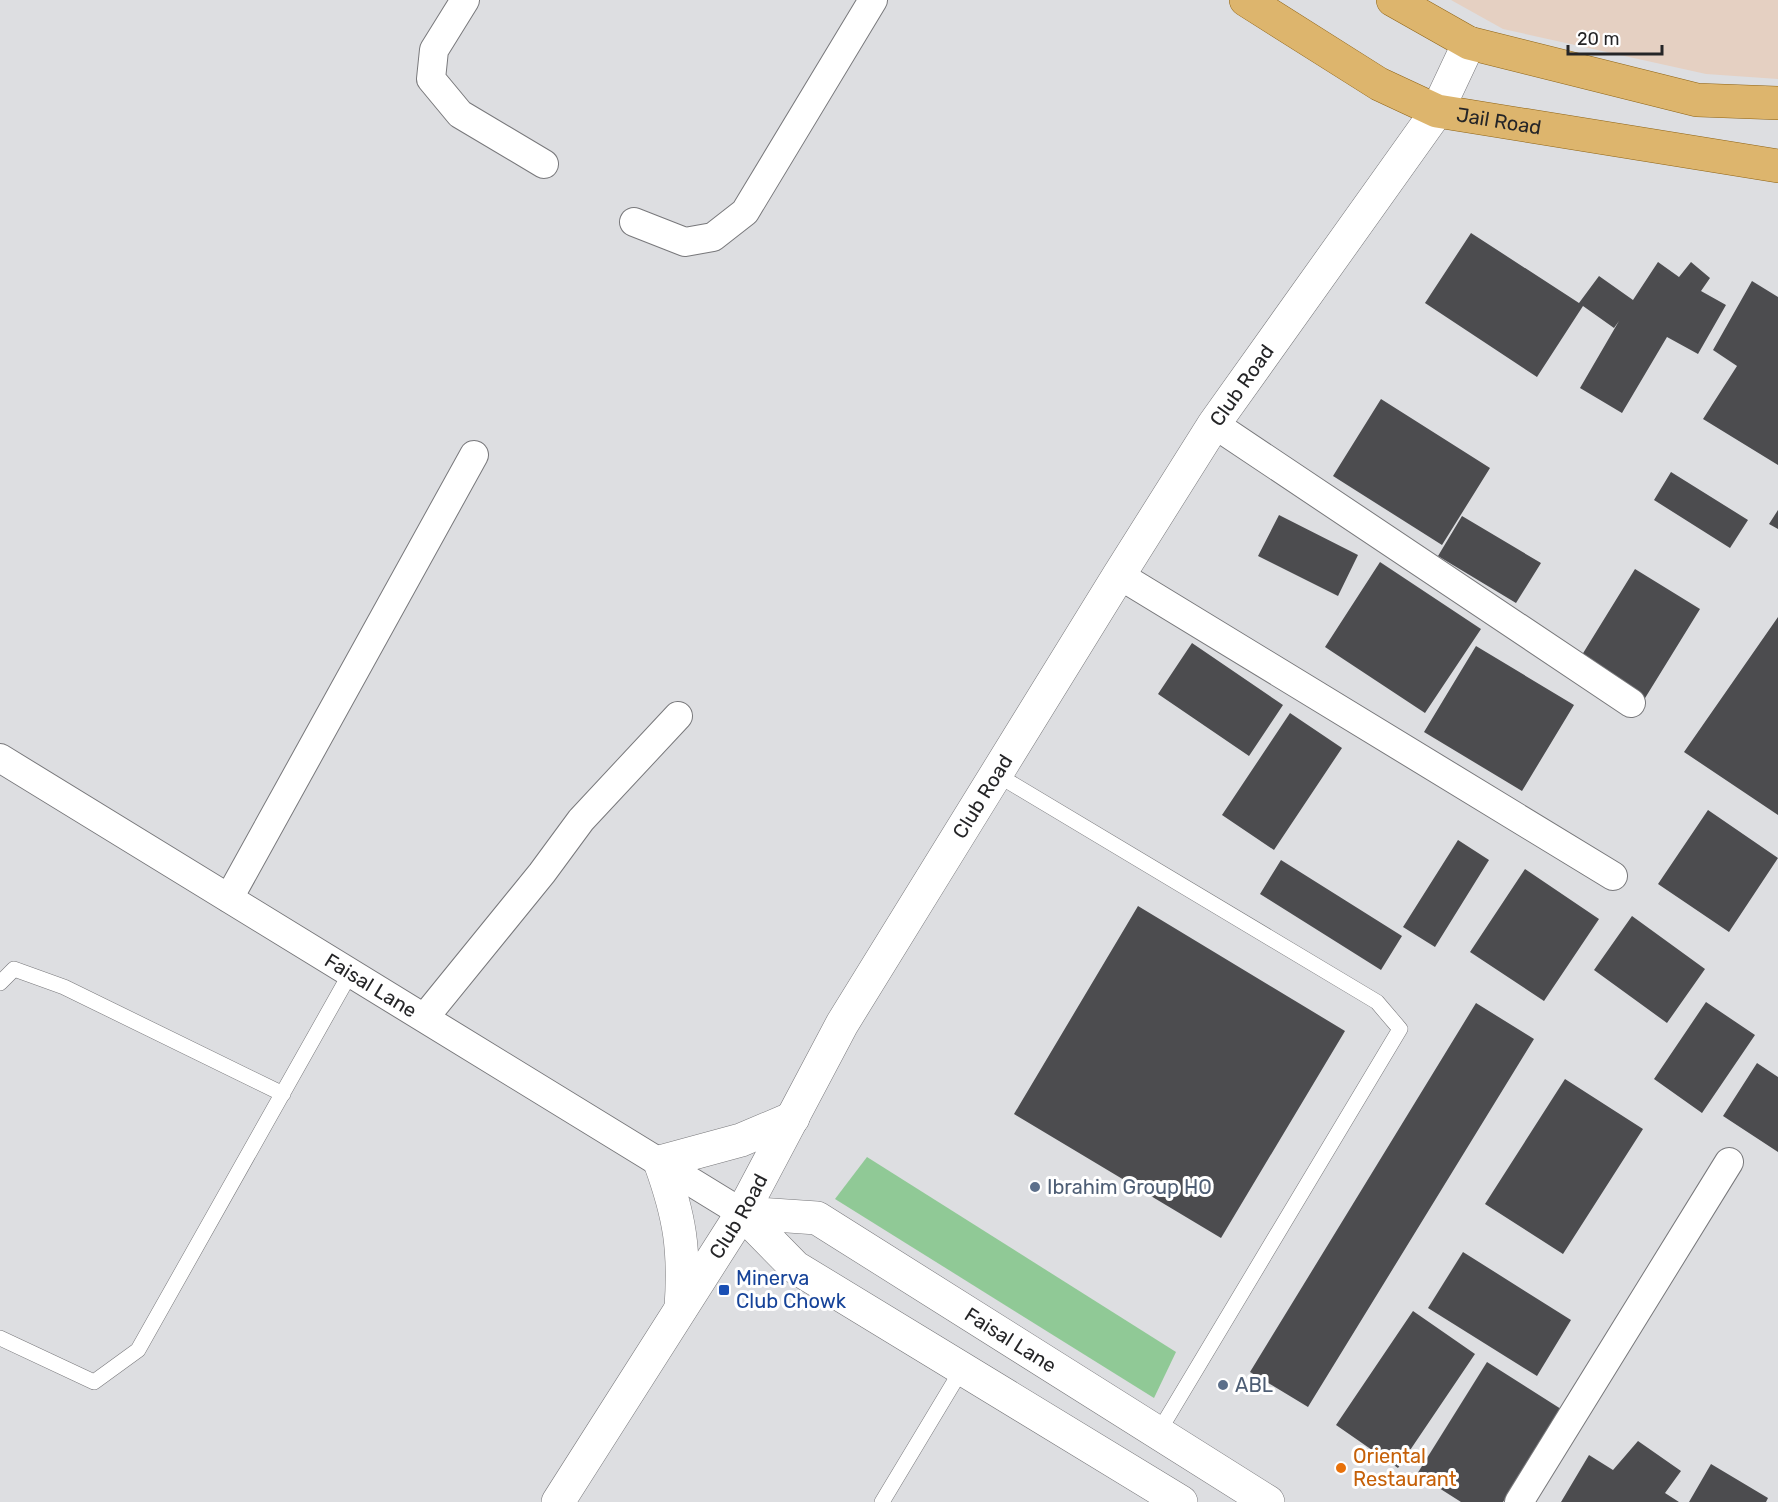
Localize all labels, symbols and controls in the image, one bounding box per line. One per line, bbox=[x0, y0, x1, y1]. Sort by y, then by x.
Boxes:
scale bar bbox=[1568, 18, 1662, 56]
text: 20 m bbox=[1577, 28, 1619, 50]
street label: Jail Road bbox=[1455, 102, 1543, 140]
street label: Club Road bbox=[1204, 340, 1279, 431]
street label: Club Road bbox=[947, 750, 1018, 843]
street label: Faisal Lane bbox=[320, 948, 421, 1023]
street label: Club Road bbox=[704, 1170, 773, 1263]
place label: Ibrahim Group HO bbox=[1047, 1175, 1212, 1199]
marker: Ibrahim Group HO bbox=[1028, 1180, 1042, 1194]
place label: Minerva Club Chowk bbox=[736, 1266, 847, 1313]
marker: Minerva Club Chowk bbox=[717, 1283, 731, 1297]
street label: Faisal Lane bbox=[960, 1302, 1061, 1378]
place label: ABL bbox=[1235, 1373, 1273, 1397]
marker: ABL bbox=[1216, 1378, 1230, 1392]
place label: Oriental Restaurant bbox=[1353, 1444, 1457, 1491]
marker: Oriental Restaurant bbox=[1334, 1461, 1348, 1475]

